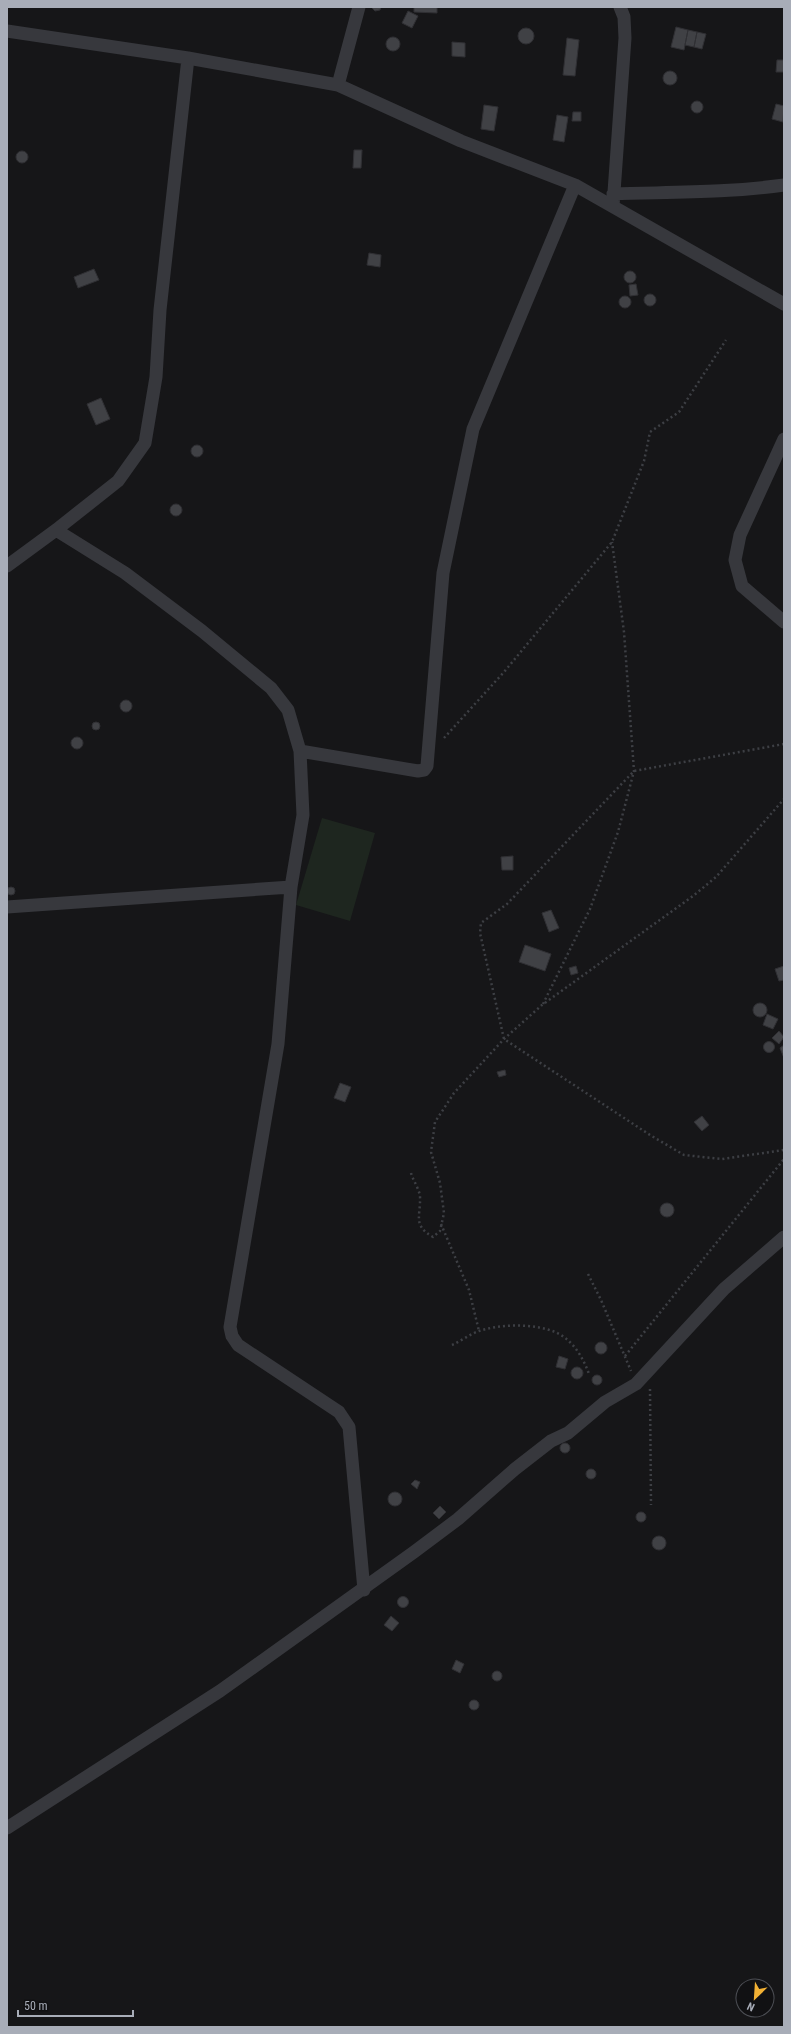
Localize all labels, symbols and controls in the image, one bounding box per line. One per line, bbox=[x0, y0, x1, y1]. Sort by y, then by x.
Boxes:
north arrow bbox=[735, 1978, 775, 2018]
scale bar bbox=[18, 1992, 133, 2018]
text: 50 m bbox=[24, 1999, 48, 2013]
text: N bbox=[745, 1999, 757, 2014]

